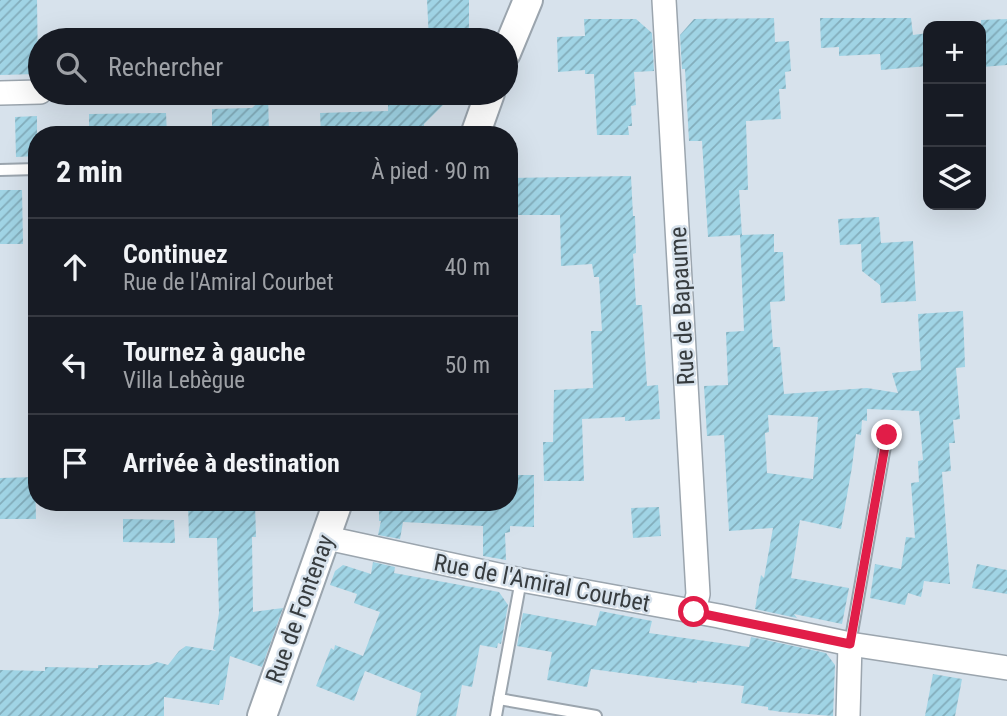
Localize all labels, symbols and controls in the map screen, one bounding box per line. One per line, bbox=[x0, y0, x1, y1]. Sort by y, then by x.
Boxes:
map controls bbox=[923, 21, 986, 210]
button: + bbox=[923, 21, 986, 84]
search box bbox=[28, 28, 518, 105]
icon: search bbox=[52, 48, 90, 86]
text: Rechercher bbox=[108, 52, 223, 82]
button: − bbox=[923, 84, 986, 147]
button: layers bbox=[923, 147, 986, 210]
text: 2 min bbox=[56, 154, 123, 189]
text: À pied · 90 m bbox=[371, 158, 490, 185]
street label: Rue de Bapaume bbox=[664, 226, 700, 386]
text: Continuez bbox=[123, 239, 228, 269]
icon: ahead bbox=[56, 248, 94, 286]
text: 40 m bbox=[445, 254, 490, 281]
text: Rue de l'Amiral Courbet bbox=[123, 269, 333, 296]
text: Tournez à gauche bbox=[123, 337, 305, 367]
icon: left bbox=[56, 346, 94, 384]
text: 50 m bbox=[445, 352, 490, 379]
text: Villa Lebègue bbox=[123, 367, 245, 394]
route end bbox=[871, 419, 902, 450]
icon: arrive bbox=[56, 444, 94, 482]
text: Arrivée à destination bbox=[123, 448, 340, 478]
street label: Rue de Fontenay bbox=[260, 531, 340, 687]
street label: Rue de l'Amiral Courbet bbox=[432, 548, 652, 618]
route start bbox=[678, 596, 709, 627]

